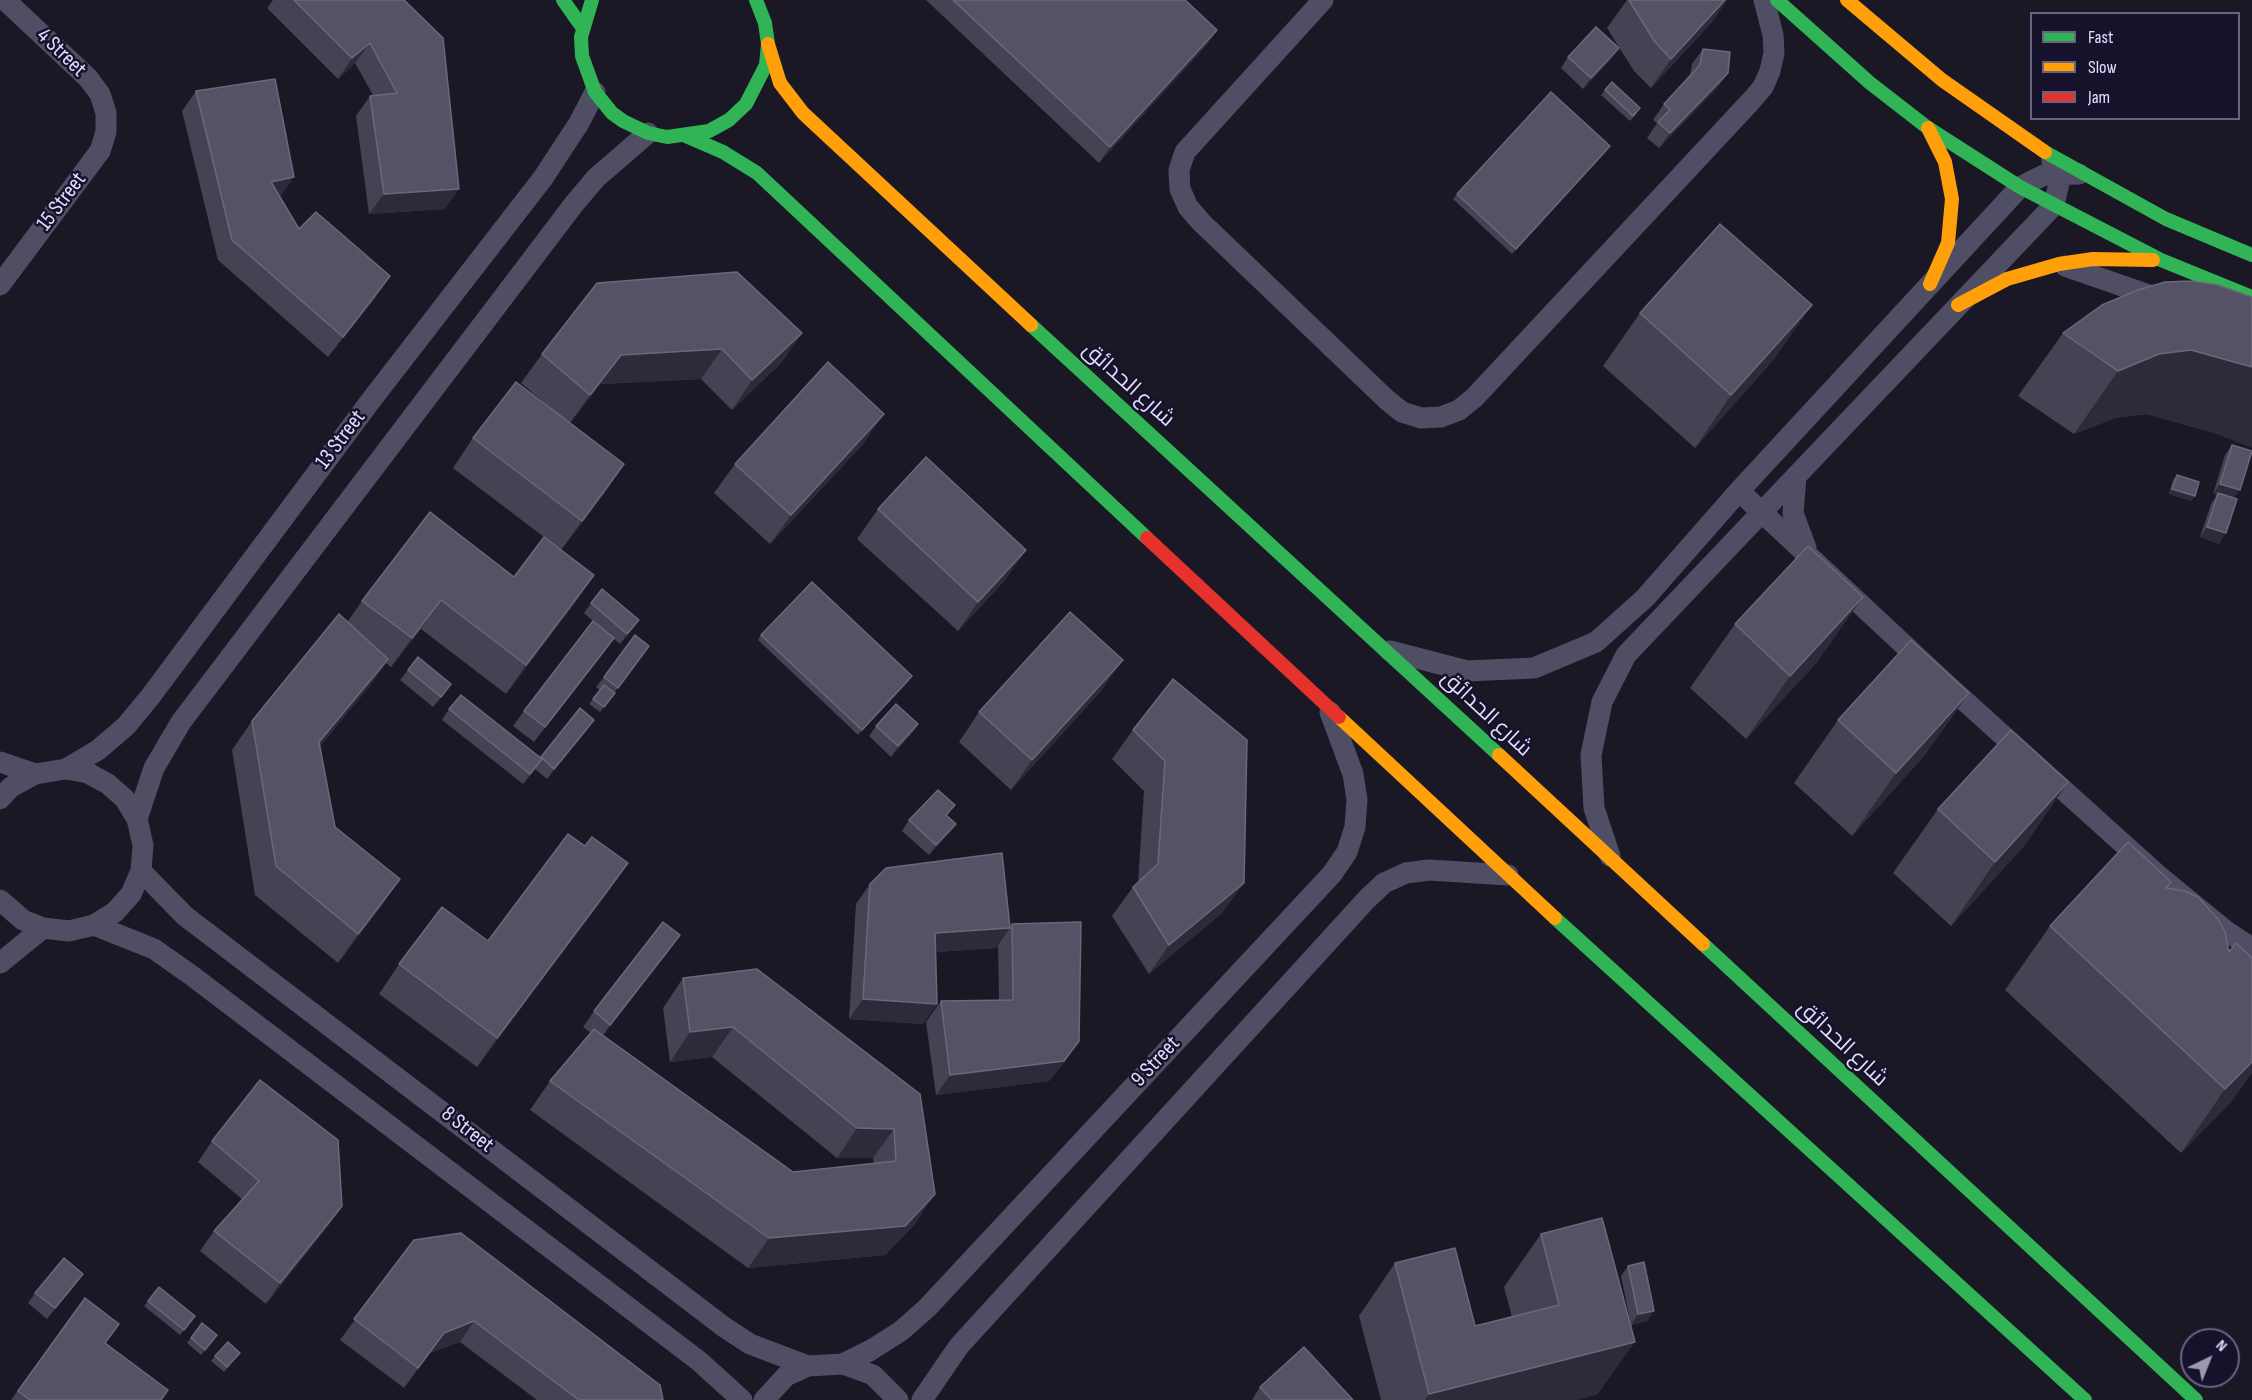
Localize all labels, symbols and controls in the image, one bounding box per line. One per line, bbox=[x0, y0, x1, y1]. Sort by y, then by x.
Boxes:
legend bbox=[2030, 12, 2240, 120]
street label: 4 Street bbox=[31, 23, 91, 83]
text: Fast bbox=[2088, 27, 2113, 48]
text: Slow bbox=[2088, 57, 2117, 78]
text: Jam bbox=[2088, 87, 2110, 108]
street label: 15 Street bbox=[31, 168, 93, 236]
street label: شارع الحدائق bbox=[1077, 337, 1179, 433]
street label: 13 Street bbox=[310, 405, 372, 475]
street label: شارع الحدائق bbox=[1435, 665, 1537, 763]
street label: شارع الحدائق bbox=[1791, 995, 1893, 1093]
street label: 9 Street bbox=[1126, 1031, 1186, 1093]
street label: 8 Street bbox=[435, 1101, 499, 1159]
north arrow bbox=[2180, 1328, 2240, 1388]
text: N bbox=[2212, 1336, 2231, 1356]

